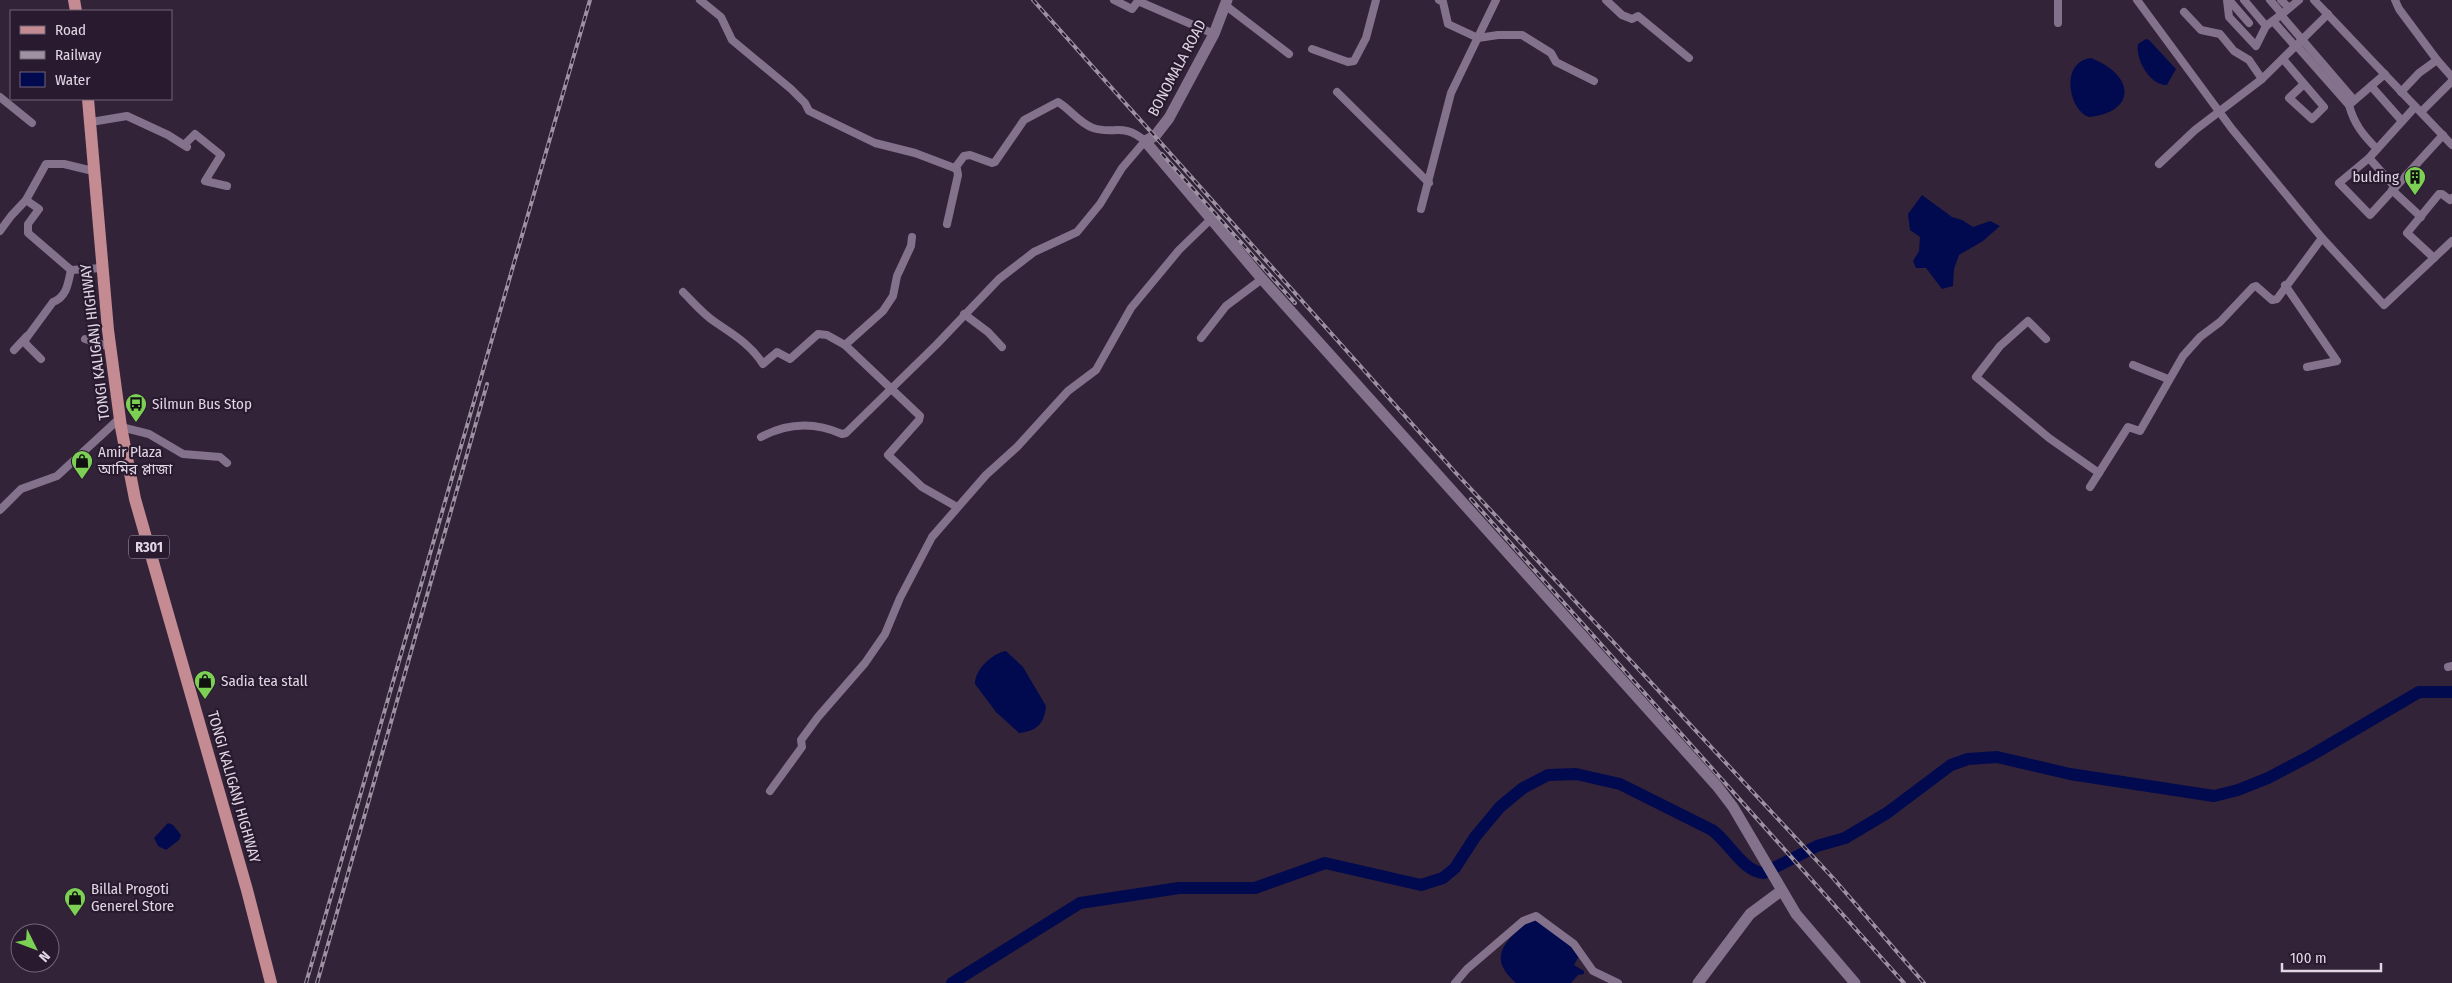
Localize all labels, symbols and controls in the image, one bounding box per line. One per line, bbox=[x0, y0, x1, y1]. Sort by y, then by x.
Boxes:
legend bbox=[10, 10, 172, 100]
street label: BONOMALA ROAD bbox=[1144, 17, 1210, 119]
text: Road bbox=[55, 21, 86, 39]
text: Railway bbox=[55, 46, 102, 64]
text: Water bbox=[55, 71, 91, 89]
building icon: bulding bbox=[2403, 165, 2427, 196]
place label: bulding bbox=[2353, 168, 2399, 186]
street label: TONGI KALIGANJ HIGHWAY bbox=[76, 262, 114, 421]
bus stop icon: Silmun Bus Stop bbox=[124, 392, 148, 423]
place label: Silmun Bus Stop bbox=[152, 395, 252, 413]
place label: Amir Plaza আমির প্লাজা bbox=[97, 443, 173, 478]
shop icon: Amir Plaza আমির প্লাজা bbox=[70, 449, 94, 480]
road number: R301 bbox=[129, 536, 169, 558]
shop icon: Sadia tea stall bbox=[193, 669, 217, 700]
place label: Sadia tea stall bbox=[221, 672, 308, 690]
street label: TONGI KALIGANJ HIGHWAY bbox=[204, 709, 264, 866]
place label: Billal Progoti Generel Store bbox=[91, 880, 174, 915]
shop icon: Billal Progoti Generel Store bbox=[63, 886, 87, 917]
north arrow bbox=[10, 923, 60, 973]
scale bar bbox=[2282, 940, 2381, 972]
text: N bbox=[35, 948, 53, 965]
text: 100 m bbox=[2290, 949, 2327, 967]

